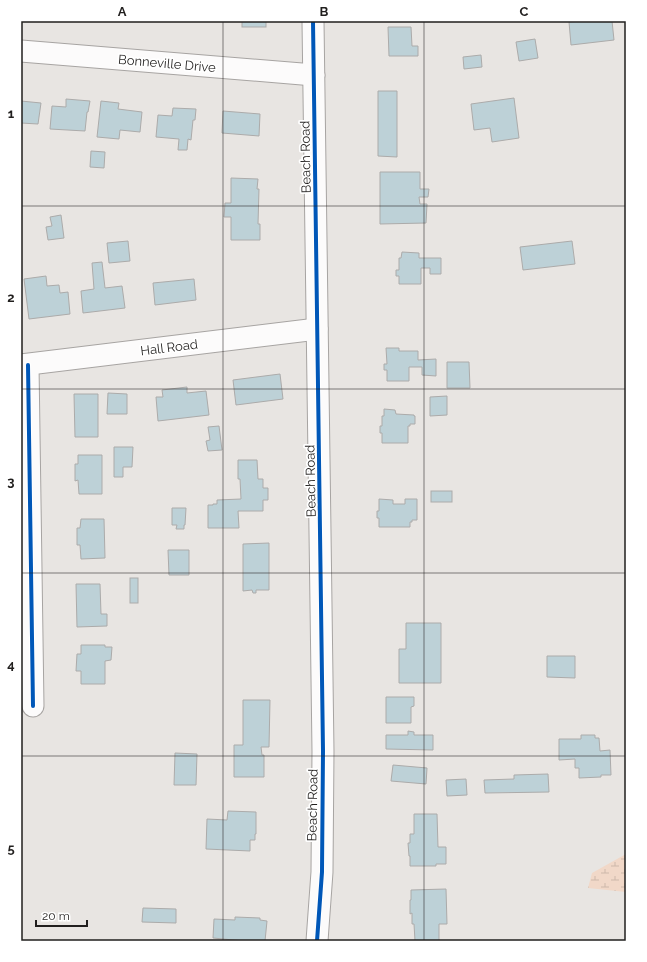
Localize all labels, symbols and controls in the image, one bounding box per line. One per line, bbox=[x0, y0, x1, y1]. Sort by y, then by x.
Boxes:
text: A bbox=[118, 4, 127, 19]
text: B bbox=[320, 4, 329, 19]
text: C bbox=[520, 4, 529, 19]
street label: Bonneville Drive bbox=[118, 52, 217, 75]
text: 1 bbox=[8, 106, 15, 121]
street label: Beach Road bbox=[297, 121, 314, 193]
text: 2 bbox=[7, 290, 15, 305]
street label: Hall Road bbox=[139, 337, 199, 358]
street label: Beach Road bbox=[302, 445, 319, 517]
text: 3 bbox=[7, 474, 15, 489]
text: 4 bbox=[7, 657, 15, 672]
street label: Beach Road bbox=[304, 769, 321, 841]
text: 5 bbox=[7, 841, 15, 856]
scale bar bbox=[36, 902, 87, 928]
text: 20 m bbox=[42, 909, 70, 923]

